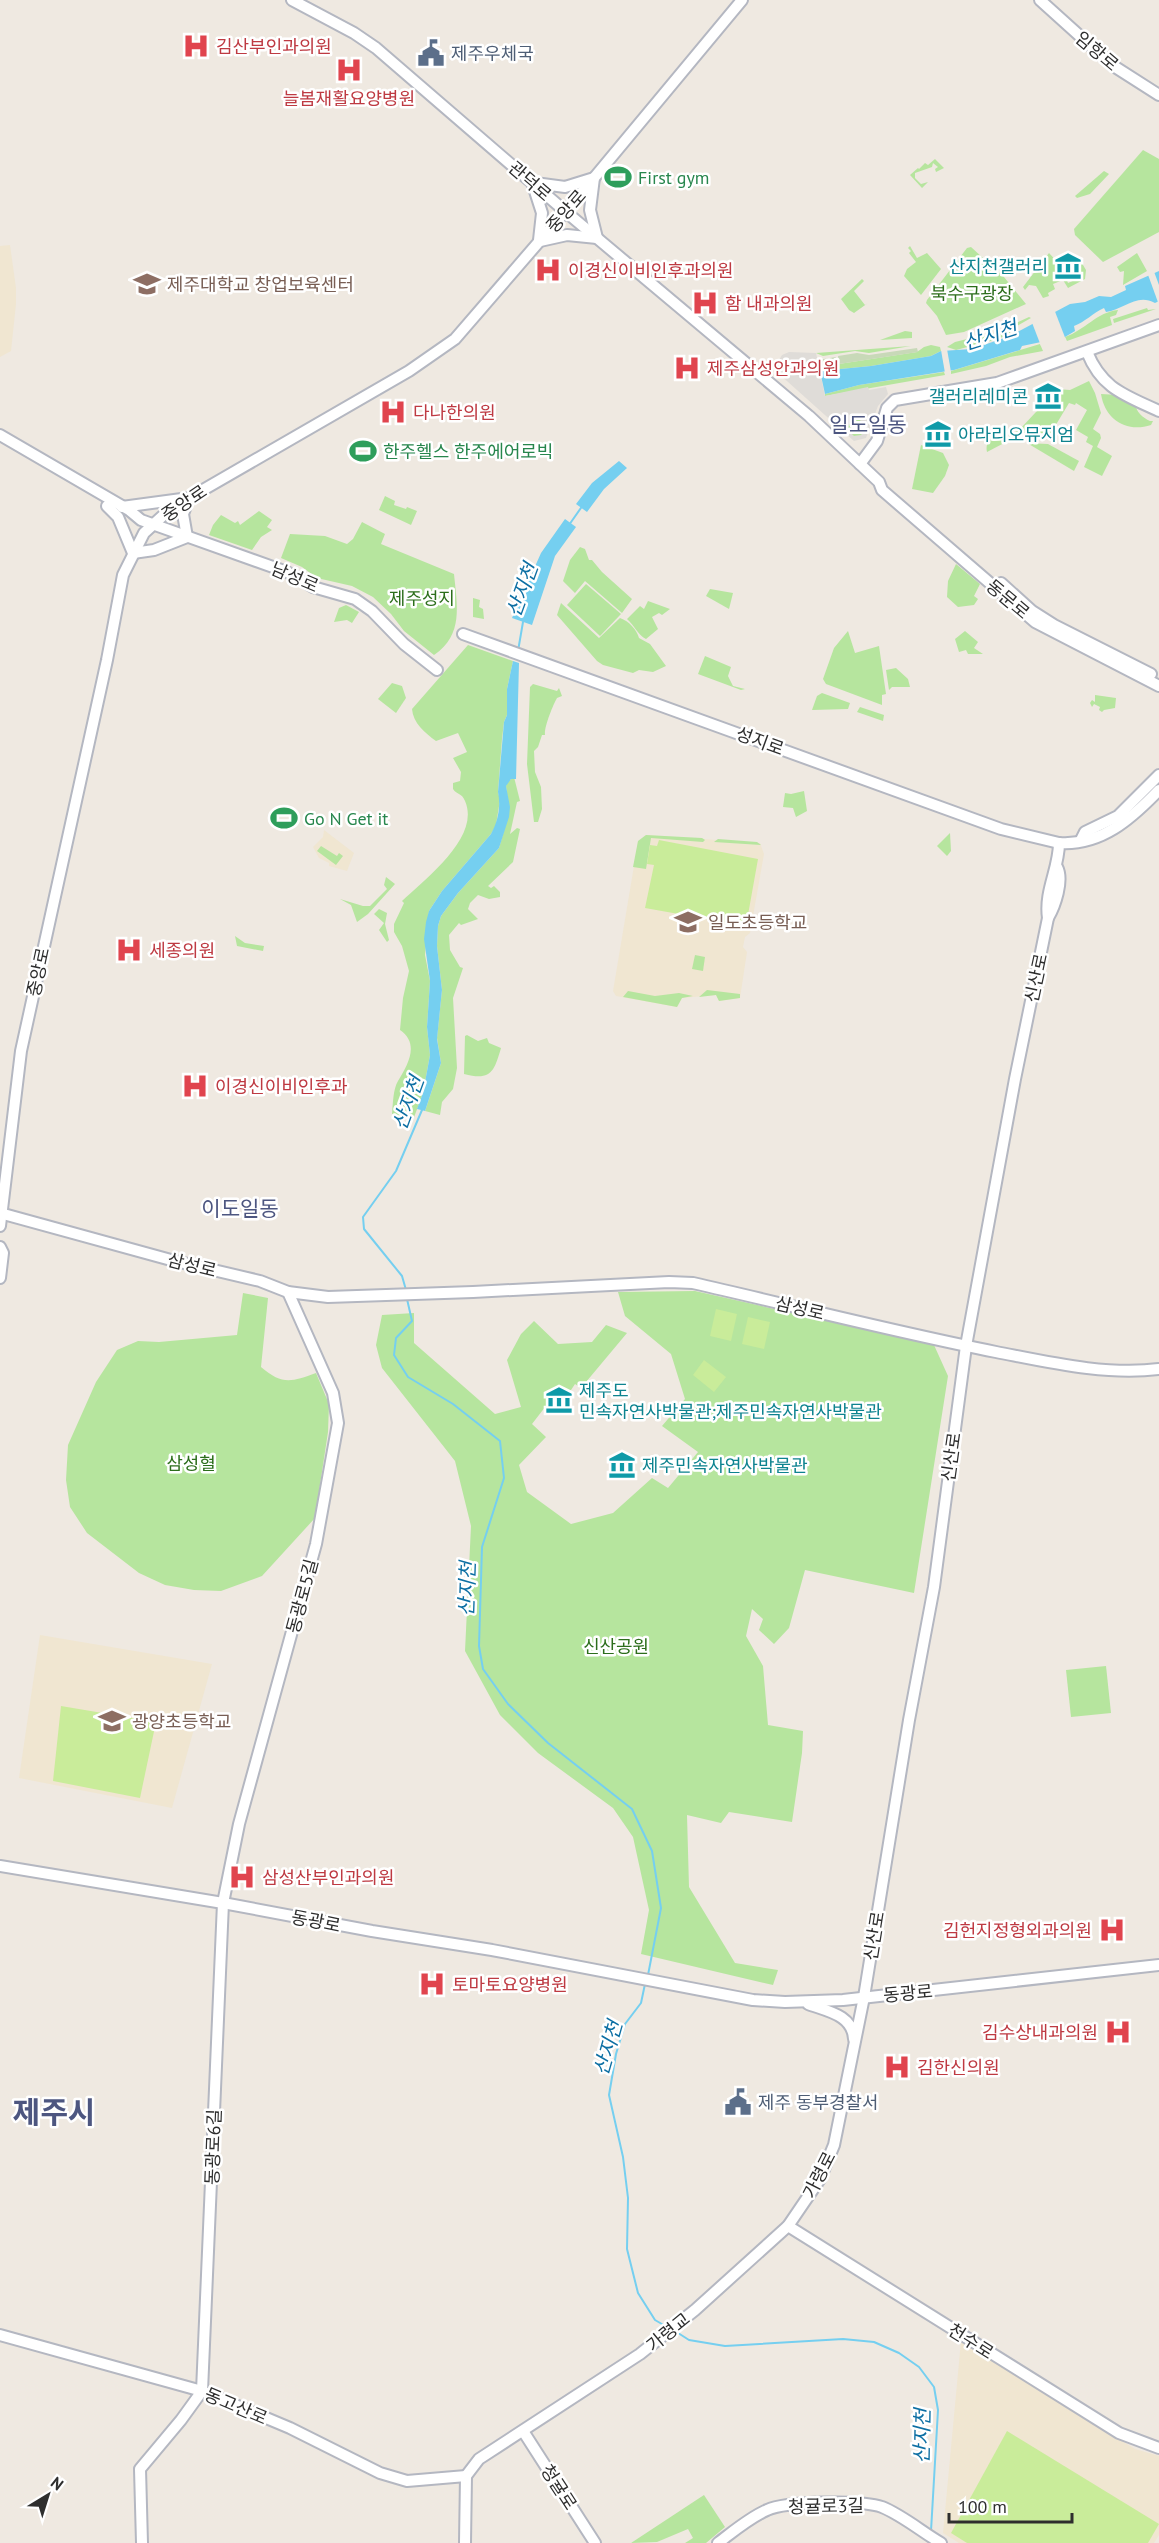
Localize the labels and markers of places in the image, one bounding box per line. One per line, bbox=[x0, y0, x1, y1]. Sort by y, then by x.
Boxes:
hospital icon: 김산부인과의원 bbox=[181, 31, 211, 61]
place label: 김산부인과의원 bbox=[216, 35, 332, 58]
public building icon: 제주우체국 bbox=[416, 38, 446, 68]
place label: 제주우체국 bbox=[451, 42, 534, 65]
hospital icon: 늘봄재활요양병원 bbox=[334, 55, 364, 85]
place label: 늘봄재활요양병원 bbox=[283, 87, 415, 110]
sports icon: First gym bbox=[603, 162, 633, 192]
place label: First gym bbox=[638, 166, 709, 189]
museum icon: 산지천갤러리 bbox=[1053, 251, 1083, 281]
hospital icon: 이경신이비인후과의원 bbox=[533, 255, 563, 285]
place label: 산지천갤러리 bbox=[949, 255, 1048, 278]
place label: 이경신이비인후과의원 bbox=[568, 259, 734, 282]
school or university icon: 제주대학교 창업보육센터 bbox=[132, 269, 162, 299]
place label: 제주대학교 창업보육센터 bbox=[167, 273, 354, 296]
hospital icon: 함 내과의원 bbox=[690, 288, 720, 318]
place label: 함 내과의원 bbox=[725, 292, 813, 315]
hospital icon: 제주삼성안과의원 bbox=[672, 353, 702, 383]
place label: 제주삼성안과의원 bbox=[707, 357, 839, 380]
museum icon: 갤러리레미콘 bbox=[1033, 381, 1063, 411]
place label: 갤러리레미콘 bbox=[929, 385, 1028, 408]
hospital icon: 다나한의원 bbox=[378, 397, 408, 427]
place label: 다나한의원 bbox=[413, 401, 496, 424]
museum icon: 아라리오뮤지엄 bbox=[923, 419, 953, 449]
place label: 아라리오뮤지엄 bbox=[958, 423, 1074, 446]
sports icon: 한주헬스 한주에어로빅 bbox=[348, 436, 378, 466]
place label: 한주헬스 한주에어로빅 bbox=[383, 440, 553, 463]
sports icon: Go N Get it bbox=[269, 803, 299, 833]
place label: Go N Get it bbox=[304, 807, 388, 830]
school or university icon: 일도초등학교 bbox=[673, 907, 703, 937]
place label: 일도초등학교 bbox=[708, 911, 807, 934]
hospital icon: 세종의원 bbox=[114, 935, 144, 965]
place label: 세종의원 bbox=[149, 939, 215, 962]
hospital icon: 이경신이비인후과 bbox=[180, 1071, 210, 1101]
place label: 이경신이비인후과 bbox=[215, 1075, 348, 1098]
place label: 제주도 민속자연사박물관;제주민속자연사박물관 bbox=[579, 1379, 882, 1423]
museum icon: 제주도 민속자연사박물관;제주민속자연사박물관 bbox=[544, 1385, 574, 1415]
museum icon: 제주민속자연사박물관 bbox=[607, 1450, 637, 1480]
place label: 제주민속자연사박물관 bbox=[642, 1454, 808, 1477]
school or university icon: 광양초등학교 bbox=[97, 1706, 127, 1736]
place label: 광양초등학교 bbox=[132, 1710, 231, 1733]
hospital icon: 삼성산부인과의원 bbox=[227, 1862, 257, 1892]
place label: 삼성산부인과의원 bbox=[262, 1866, 394, 1889]
hospital icon: 김헌지정형외과의원 bbox=[1097, 1915, 1127, 1945]
place label: 김헌지정형외과의원 bbox=[943, 1919, 1092, 1942]
hospital icon: 토마토요양병원 bbox=[417, 1969, 447, 1999]
place label: 토마토요양병원 bbox=[452, 1973, 568, 1996]
hospital icon: 김수상내과의원 bbox=[1103, 2017, 1133, 2047]
place label: 김수상내과의원 bbox=[982, 2021, 1098, 2044]
hospital icon: 김한신의원 bbox=[882, 2052, 912, 2082]
place label: 김한신의원 bbox=[917, 2056, 1000, 2079]
public building icon: 제주 동부경찰서 bbox=[723, 2087, 753, 2117]
place label: 제주 동부경찰서 bbox=[758, 2091, 879, 2114]

